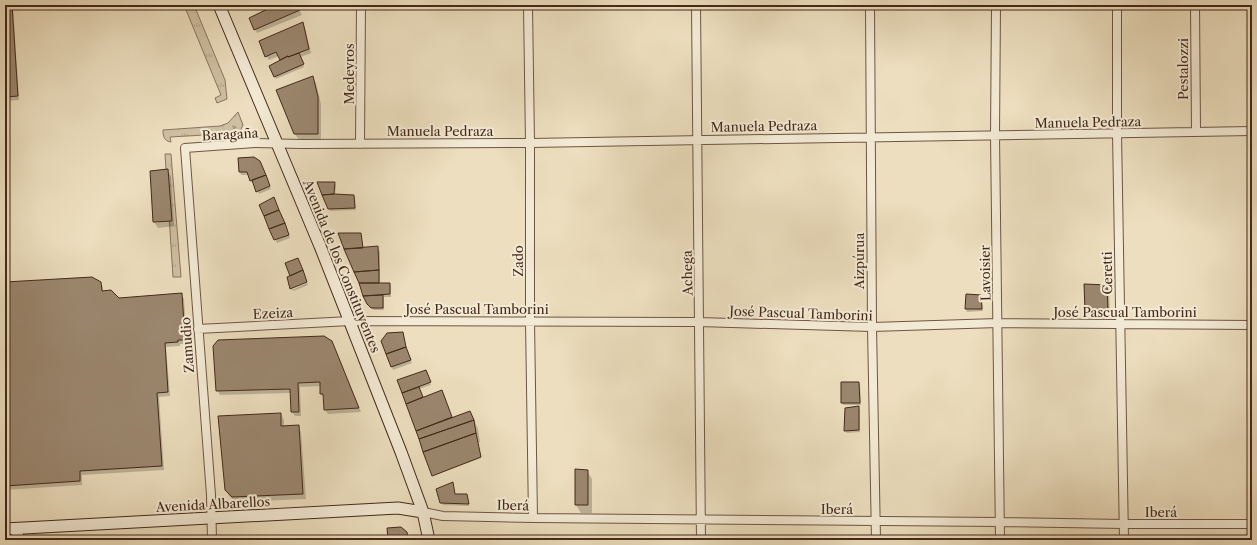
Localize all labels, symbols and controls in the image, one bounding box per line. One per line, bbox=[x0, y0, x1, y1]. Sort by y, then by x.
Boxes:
street label: Pestalozzi bbox=[1175, 38, 1191, 100]
street label: Medeyros bbox=[341, 43, 357, 105]
street label: Manuela Pedraza bbox=[1035, 113, 1142, 131]
street label: Manuela Pedraza bbox=[711, 117, 818, 135]
street label: Manuela Pedraza bbox=[387, 123, 493, 139]
street label: Baragaña bbox=[201, 125, 259, 143]
street label: Avenida de los Constituyentes bbox=[300, 176, 384, 355]
street label: Aizpúrua bbox=[851, 233, 867, 290]
street label: Lavoisier bbox=[977, 244, 993, 301]
street label: Zado bbox=[510, 245, 526, 277]
street label: Achega bbox=[679, 250, 695, 297]
street label: Ceretti bbox=[1099, 251, 1115, 295]
street label: José Pascual Tamborini bbox=[403, 301, 549, 317]
street label: José Pascual Tamborini bbox=[727, 302, 873, 323]
street label: Ezeiza bbox=[252, 304, 294, 322]
street label: José Pascual Tamborini bbox=[1051, 304, 1197, 320]
street label: Zamudio bbox=[177, 317, 197, 373]
street label: Avenida Albarellos bbox=[154, 493, 271, 515]
street label: Iberá bbox=[497, 497, 529, 513]
street label: Iberá bbox=[821, 501, 853, 517]
street label: Iberá bbox=[1145, 504, 1177, 520]

